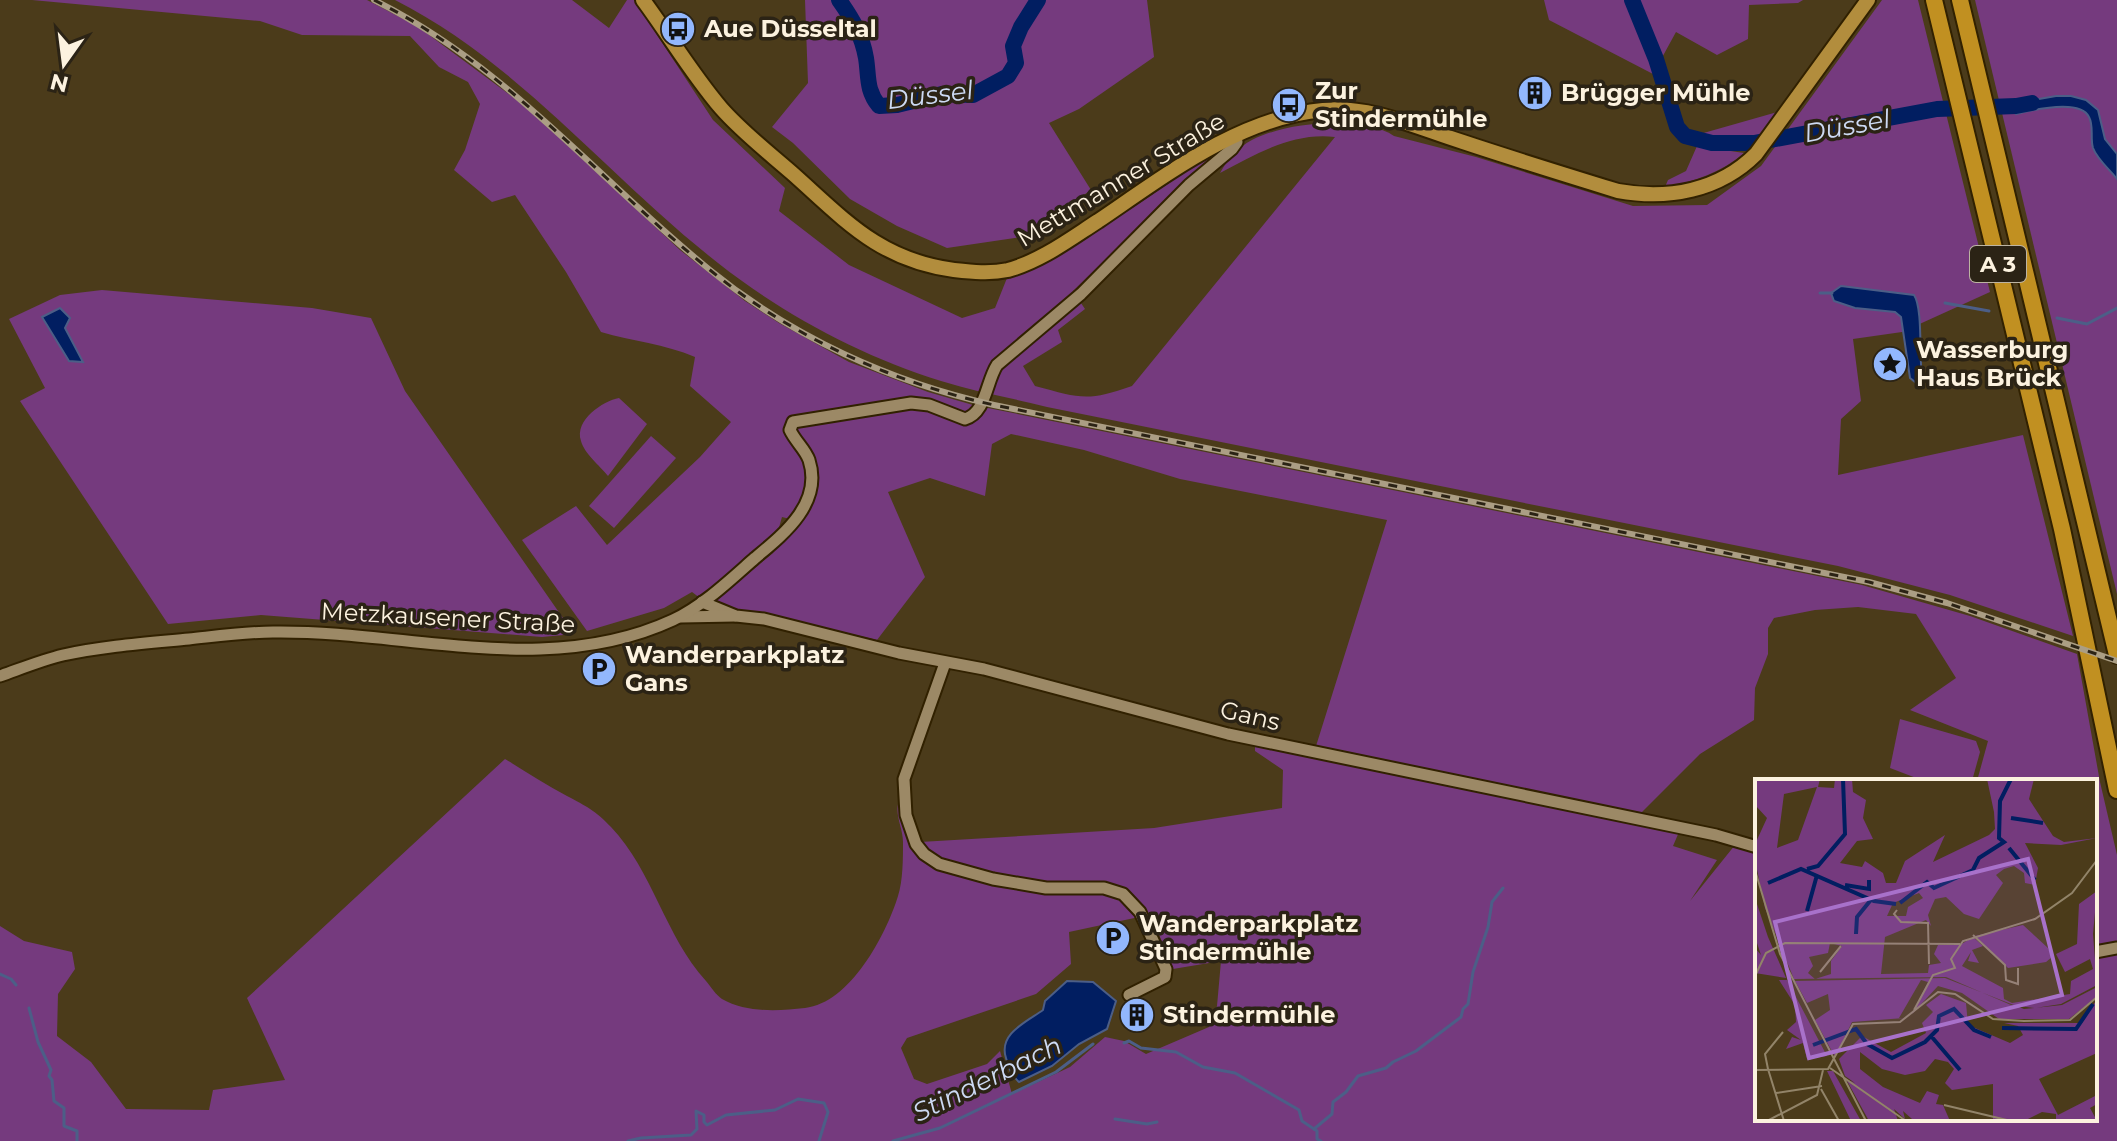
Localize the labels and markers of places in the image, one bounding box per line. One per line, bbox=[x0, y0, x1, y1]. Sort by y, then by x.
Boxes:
bus stop icon: Aue Düsseltal bbox=[659, 10, 697, 48]
place label: Aue Düsseltal bbox=[703, 14, 877, 43]
building icon: Brügger Mühle bbox=[1516, 74, 1554, 112]
place label: Zur Stindermühle bbox=[1315, 76, 1487, 133]
place label: Brügger Mühle bbox=[1561, 78, 1750, 107]
bus stop icon: Zur Stindermühle bbox=[1270, 86, 1308, 124]
place label: Wasserburg Haus Brück bbox=[1916, 335, 2068, 392]
place icon: Wasserburg Haus Brück bbox=[1871, 345, 1909, 383]
place label: Wanderparkplatz Gans bbox=[625, 640, 844, 697]
parking icon: Wanderparkplatz Gans bbox=[580, 650, 618, 688]
place label: Wanderparkplatz Stindermühle bbox=[1139, 909, 1358, 966]
parking icon: Wanderparkplatz Stindermühle bbox=[1094, 919, 1132, 957]
building icon: Stindermühle bbox=[1118, 996, 1156, 1034]
place label: Stindermühle bbox=[1163, 1000, 1335, 1029]

